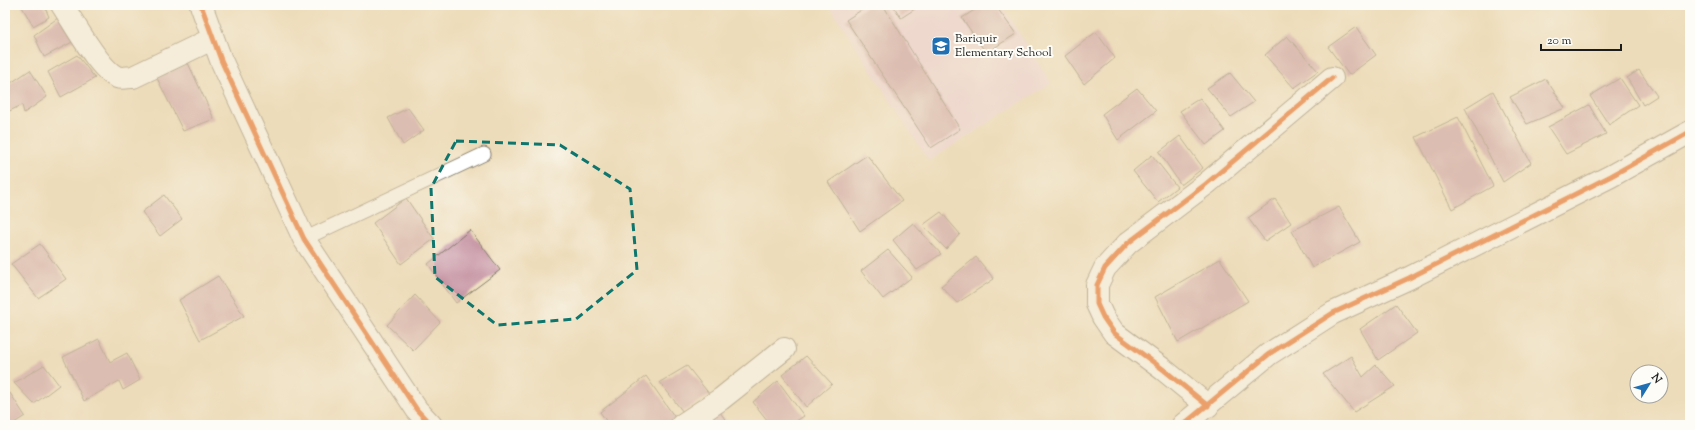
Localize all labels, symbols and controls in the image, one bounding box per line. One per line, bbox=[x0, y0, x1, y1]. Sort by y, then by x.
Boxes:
scale bar bbox=[1541, 26, 1621, 52]
place label: Bariquir Elementary School bbox=[955, 30, 1052, 62]
text: 20 m bbox=[1547, 32, 1572, 50]
school or university icon: Bariquir Elementary School bbox=[930, 35, 952, 57]
north arrow bbox=[1629, 364, 1669, 404]
text: N bbox=[1647, 369, 1665, 387]

